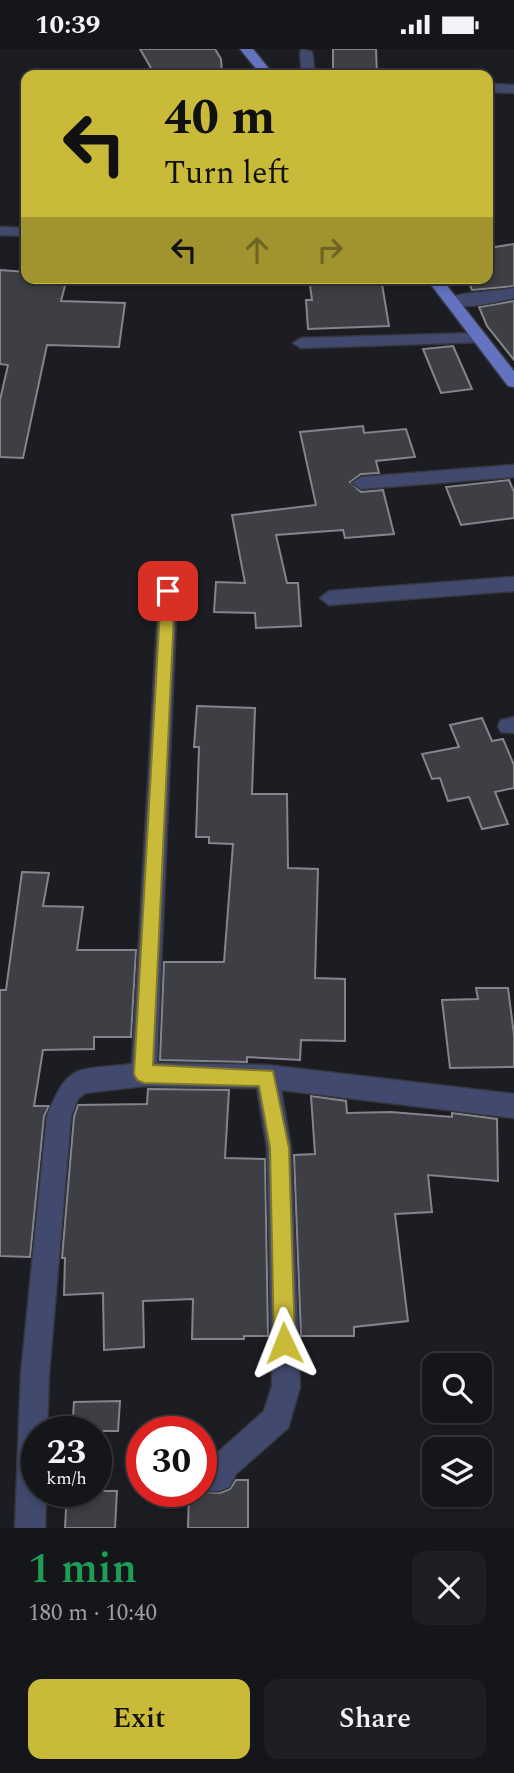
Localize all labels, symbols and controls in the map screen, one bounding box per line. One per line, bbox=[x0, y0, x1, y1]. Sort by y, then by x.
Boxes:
text: 10:39 bbox=[35, 5, 100, 45]
text: 40 m bbox=[164, 81, 275, 156]
icon: left bbox=[49, 98, 140, 189]
text: Turn left bbox=[164, 149, 290, 198]
icon: left bbox=[165, 231, 203, 269]
icon: ahead bbox=[238, 231, 276, 269]
icon: right bbox=[311, 231, 349, 269]
pin bbox=[138, 561, 198, 621]
icon: arrive bbox=[149, 572, 187, 610]
position arrow bbox=[247, 1306, 321, 1380]
map controls bbox=[422, 1353, 492, 1507]
button: search bbox=[422, 1353, 492, 1423]
speed limit sign: 30 bbox=[126, 1416, 217, 1507]
text: 23 bbox=[47, 1426, 86, 1479]
button: layers bbox=[422, 1437, 492, 1507]
text: km/h bbox=[46, 1465, 87, 1492]
text: 1 min bbox=[28, 1538, 137, 1601]
button: close bbox=[412, 1551, 486, 1625]
text: 180 m · 10:40 bbox=[28, 1596, 157, 1631]
button: Exit bbox=[28, 1679, 250, 1759]
button: Share bbox=[264, 1679, 486, 1759]

